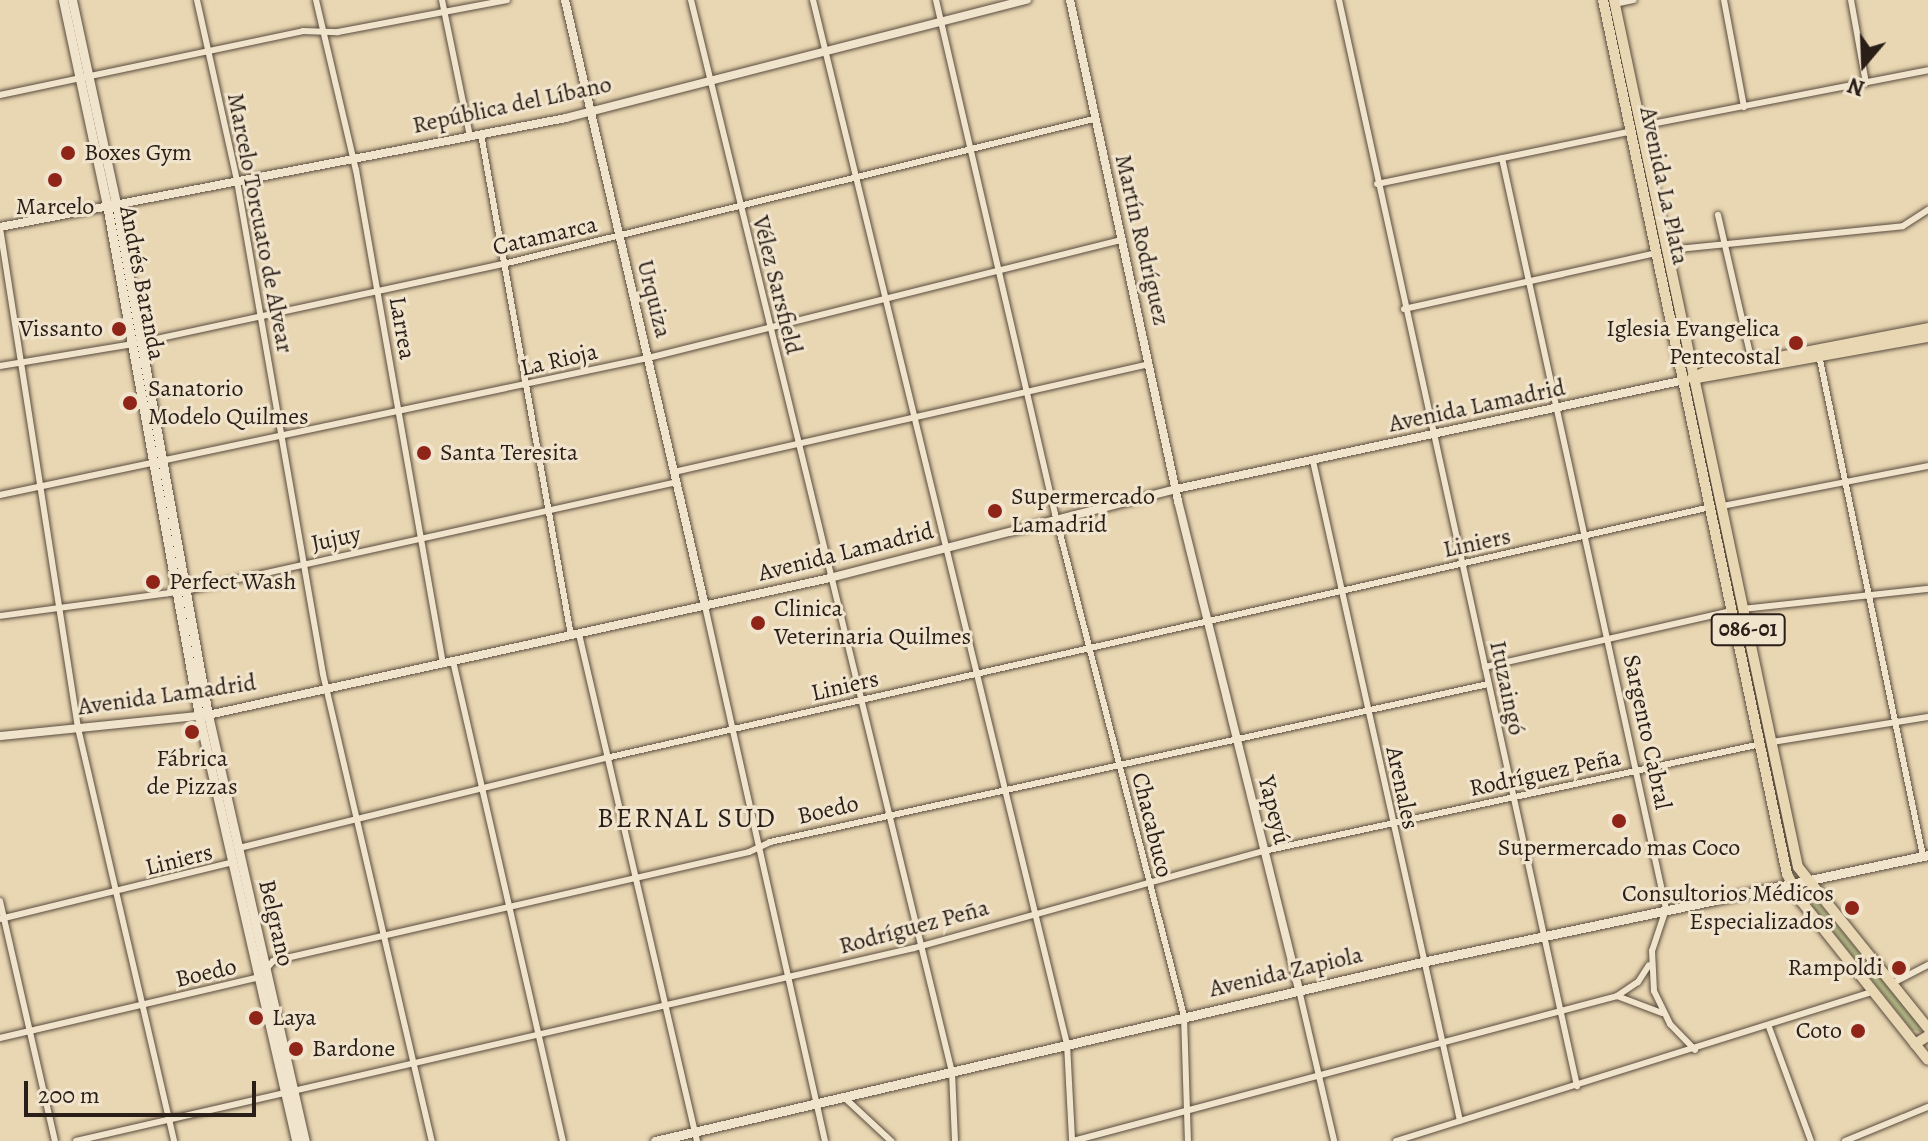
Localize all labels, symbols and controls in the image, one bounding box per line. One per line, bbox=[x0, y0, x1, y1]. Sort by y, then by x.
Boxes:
north arrow bbox=[1824, 24, 1904, 104]
street label: República del Líbano bbox=[410, 70, 614, 140]
text: N bbox=[1844, 70, 1869, 103]
street label: Marcelo Torcuato de Alvear bbox=[221, 91, 299, 355]
street label: Avenida La Plata bbox=[1633, 104, 1695, 268]
place label: Boxes Gym bbox=[84, 139, 192, 167]
marker: Boxes Gym bbox=[59, 144, 77, 162]
street label: Martín Rodríguez bbox=[1108, 152, 1176, 328]
marker: Marcelo bbox=[46, 171, 64, 189]
place label: Marcelo bbox=[16, 193, 94, 221]
street label: Andrés Baranda bbox=[113, 203, 171, 363]
street label: Catamarca bbox=[490, 210, 600, 262]
street label: Vélez Sarsfield bbox=[746, 213, 808, 357]
street label: Urquiza bbox=[630, 257, 678, 341]
street label: Larrea bbox=[382, 294, 422, 362]
place label: Vissanto bbox=[19, 315, 103, 343]
place label: Iglesia Evangelica Pentecostal bbox=[1606, 315, 1780, 371]
marker: Vissanto bbox=[110, 320, 128, 338]
marker: Iglesia Evangelica Pentecostal bbox=[1787, 334, 1805, 352]
street label: La Rioja bbox=[518, 337, 600, 383]
street label: Avenida Lamadrid bbox=[1386, 373, 1568, 439]
place label: Sanatorio Modelo Quilmes bbox=[148, 375, 309, 431]
marker: Sanatorio Modelo Quilmes bbox=[119, 392, 141, 414]
place label: Santa Teresita bbox=[440, 439, 578, 467]
marker: Santa Teresita bbox=[415, 444, 433, 462]
place label: Supermercado Lamadrid bbox=[1011, 483, 1155, 539]
marker: Supermercado Lamadrid bbox=[986, 502, 1004, 520]
street label: Avenida Lamadrid bbox=[755, 516, 937, 588]
street label: Jujuy bbox=[309, 520, 363, 558]
street label: Liniers bbox=[1441, 522, 1513, 564]
place label: Perfect Wash bbox=[169, 568, 296, 596]
marker: Perfect Wash bbox=[144, 573, 162, 591]
place label: Clinica Veterinaria Quilmes bbox=[774, 595, 971, 651]
road number: 086-01 bbox=[1710, 612, 1786, 648]
marker: Clinica Veterinaria Quilmes bbox=[749, 614, 767, 632]
street label: Ituzaingó bbox=[1483, 638, 1531, 738]
street label: Sargento Cabral bbox=[1617, 652, 1677, 812]
street label: Liniers bbox=[808, 664, 882, 708]
street label: Avenida Lamadrid bbox=[76, 668, 258, 722]
marker: Fábrica de Pizzas bbox=[183, 723, 201, 741]
street label: Rodríguez Peña bbox=[1467, 743, 1623, 803]
street label: Arenales bbox=[1379, 744, 1425, 832]
place label: Fábrica de Pizzas bbox=[146, 745, 238, 801]
street label: Chacabuco bbox=[1125, 770, 1179, 880]
street label: Yapeyú bbox=[1252, 773, 1296, 847]
street label: Boedo bbox=[795, 789, 861, 831]
district label: BERNAL SUD bbox=[597, 801, 777, 835]
marker: Supermercado mas Coco bbox=[1610, 812, 1628, 830]
place label: Supermercado mas Coco bbox=[1498, 834, 1740, 862]
street label: Liniers bbox=[142, 838, 216, 882]
street label: Belgrano bbox=[252, 877, 300, 969]
place label: Consultorios Médicos Especializados bbox=[1622, 880, 1834, 936]
street label: Rodríguez Peña bbox=[836, 893, 992, 961]
marker: Consultorios Médicos Especializados bbox=[1841, 897, 1863, 919]
street label: Avenida Zapiola bbox=[1206, 940, 1366, 1004]
street label: Boedo bbox=[173, 952, 239, 994]
place label: Rampoldi bbox=[1788, 954, 1883, 982]
marker: Rampoldi bbox=[1890, 959, 1908, 977]
place label: Laya bbox=[272, 1004, 316, 1032]
marker: Laya bbox=[247, 1009, 265, 1027]
place label: Coto bbox=[1796, 1017, 1842, 1045]
marker: Coto bbox=[1849, 1022, 1867, 1040]
place label: Bardone bbox=[312, 1035, 395, 1063]
marker: Bardone bbox=[287, 1040, 305, 1058]
scale bar bbox=[28, 1065, 260, 1115]
text: 200 m bbox=[38, 1079, 100, 1111]

